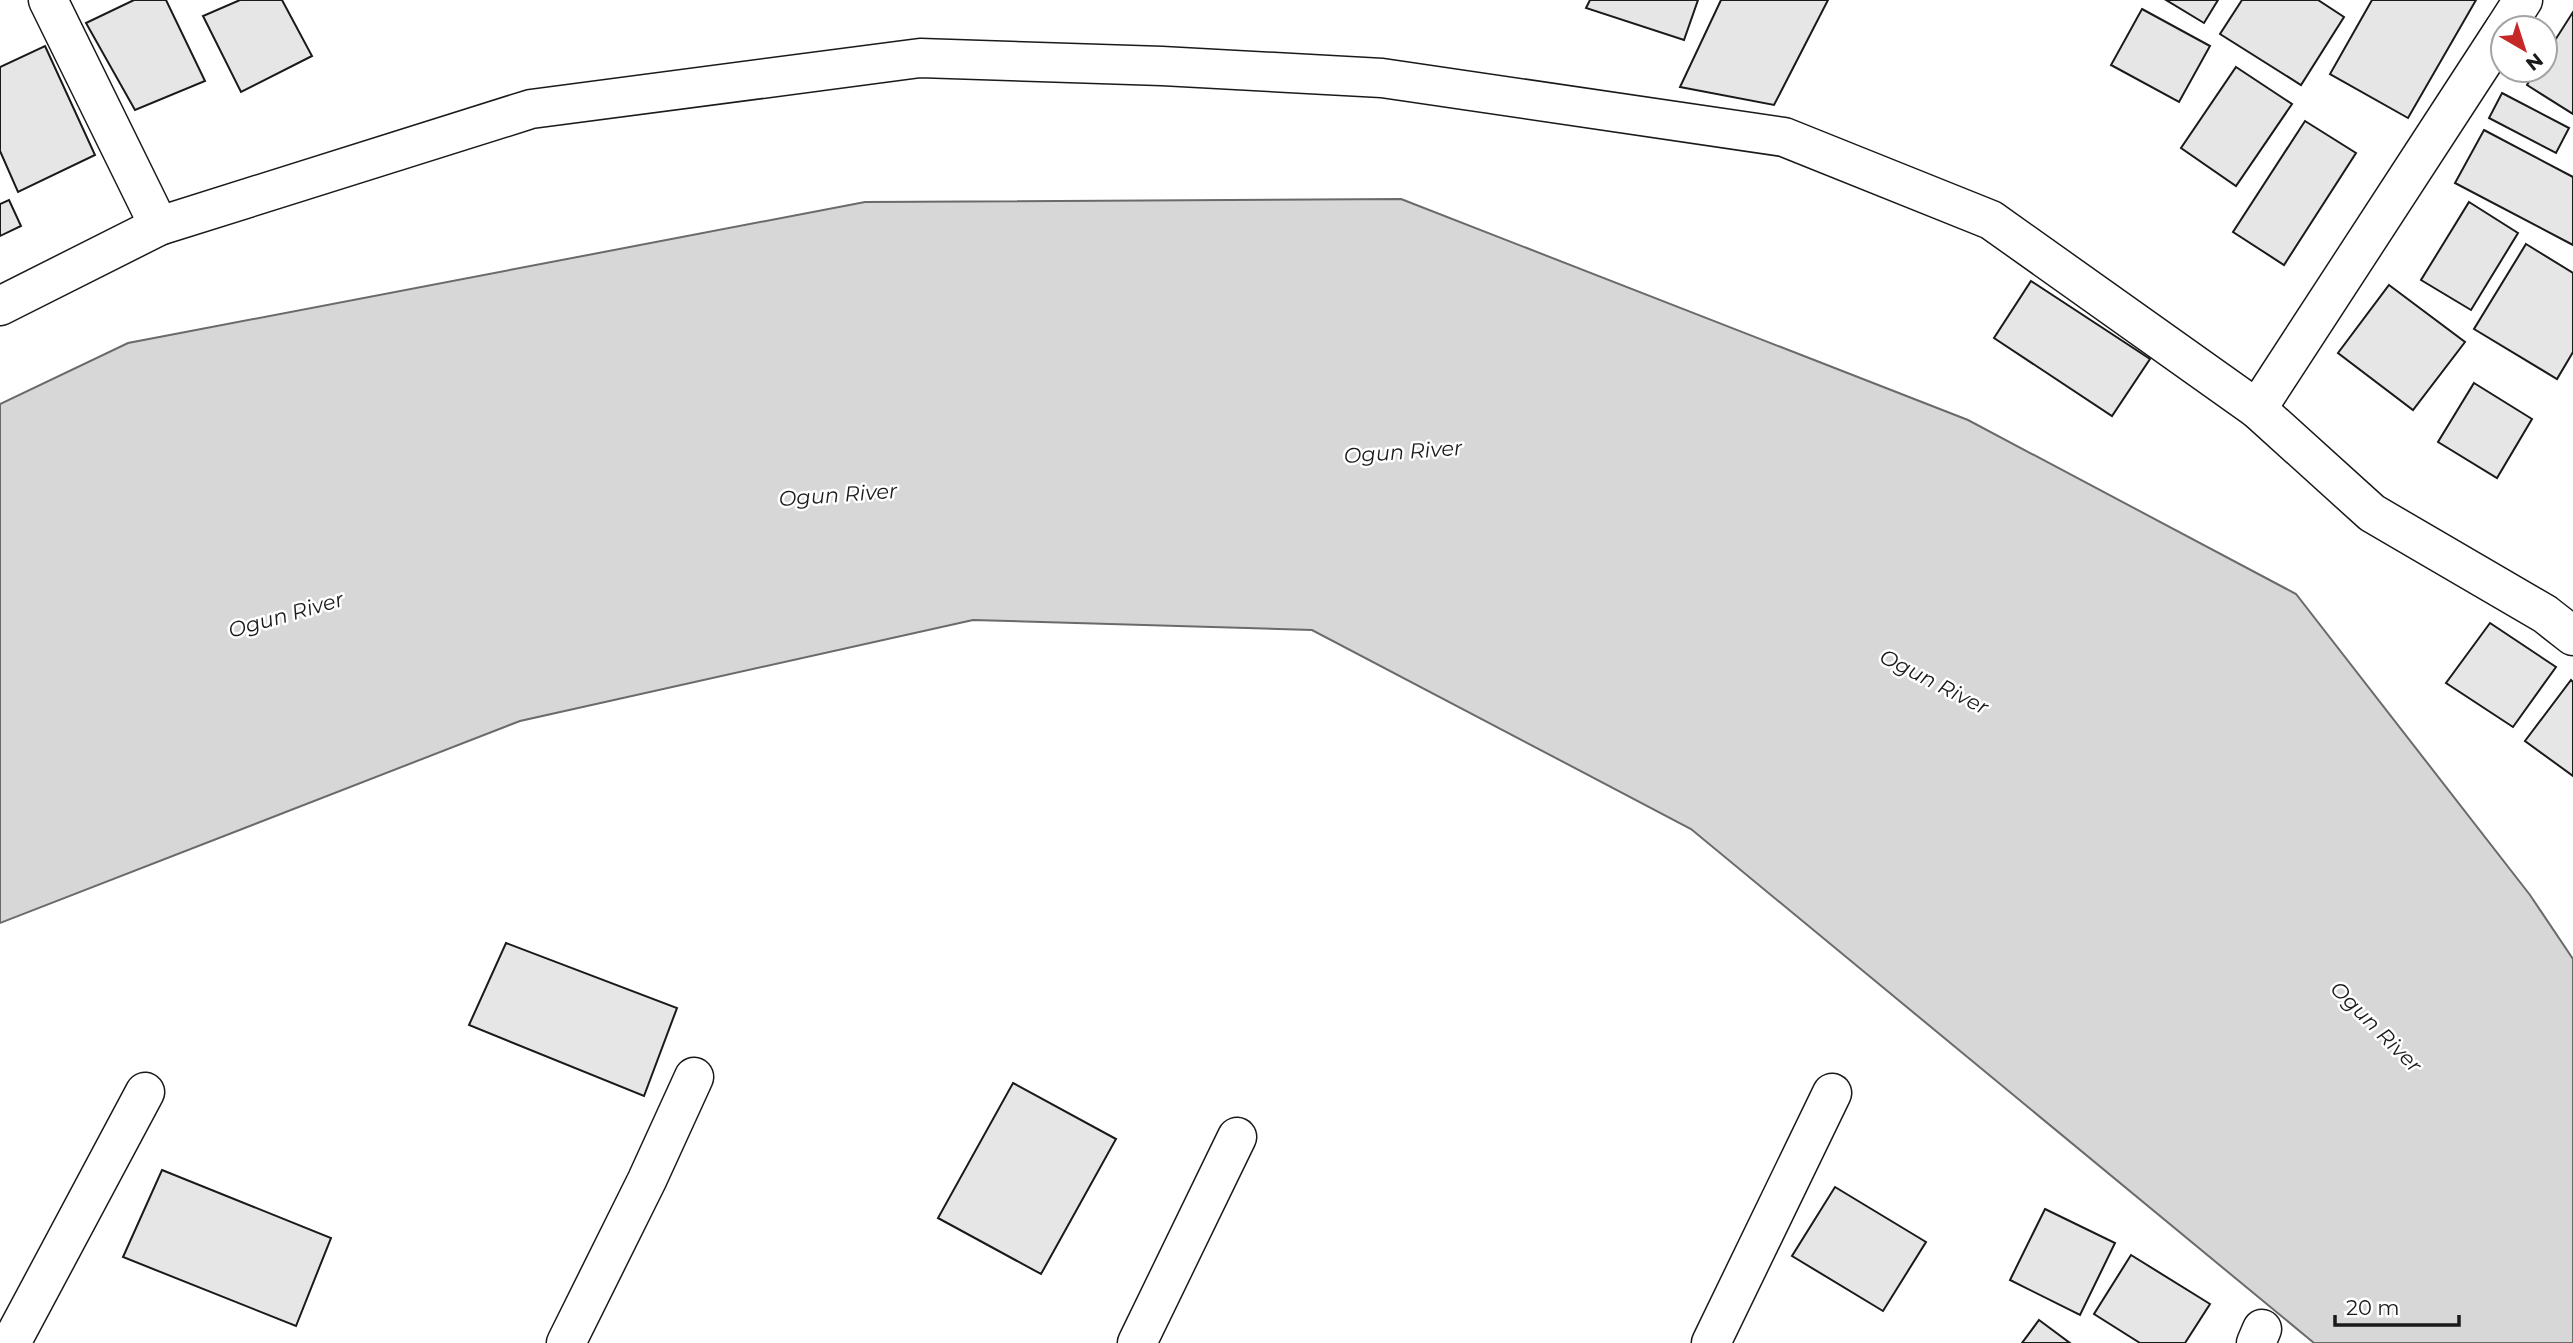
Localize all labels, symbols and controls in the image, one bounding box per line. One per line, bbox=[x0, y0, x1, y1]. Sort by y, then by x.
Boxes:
north arrow bbox=[2489, 14, 2559, 84]
text: N bbox=[2521, 48, 2548, 76]
water label: Ogun River bbox=[1343, 435, 1464, 468]
water label: Ogun River bbox=[778, 478, 899, 511]
water label: Ogun River bbox=[225, 586, 347, 643]
water label: Ogun River bbox=[1876, 643, 1993, 720]
water label: Ogun River bbox=[2326, 976, 2428, 1078]
scale bar bbox=[2335, 1284, 2459, 1328]
text: 20 m bbox=[2346, 1295, 2400, 1320]

